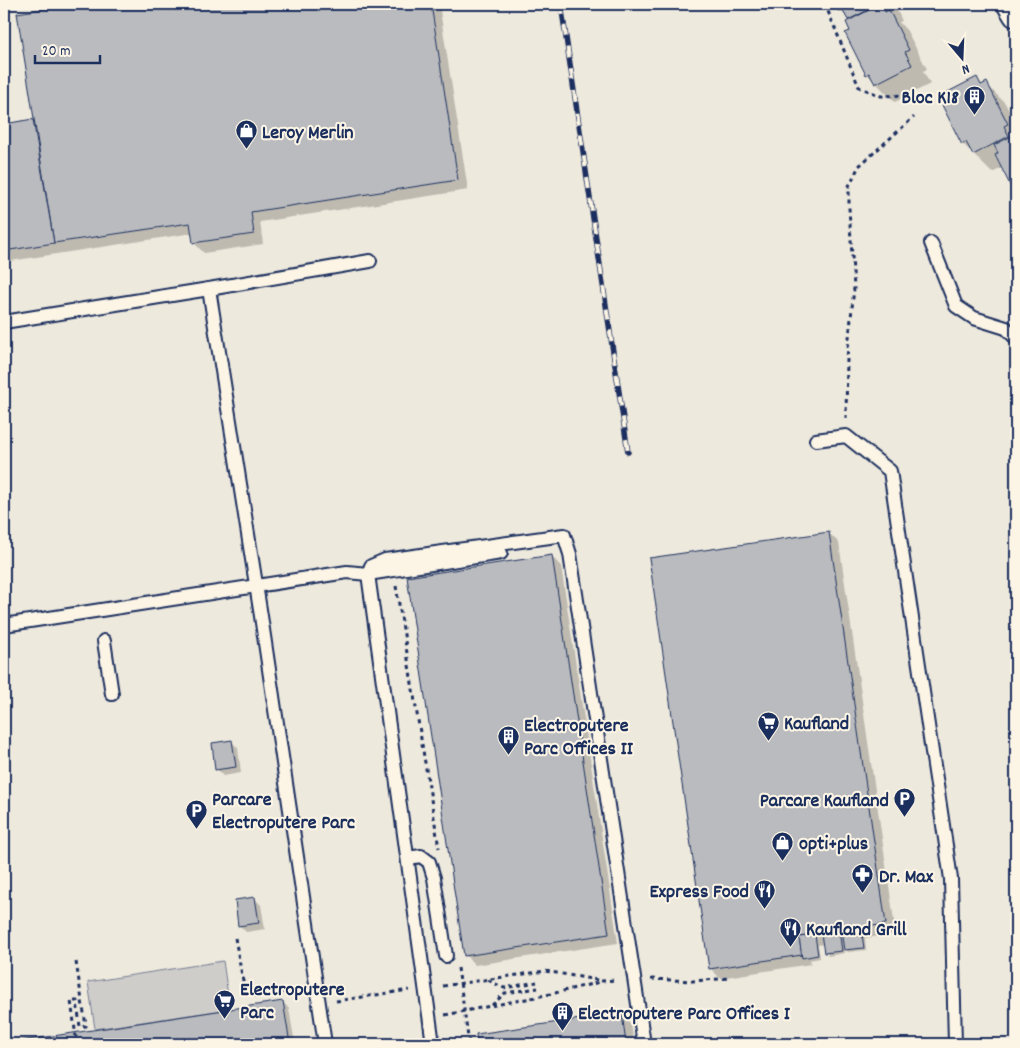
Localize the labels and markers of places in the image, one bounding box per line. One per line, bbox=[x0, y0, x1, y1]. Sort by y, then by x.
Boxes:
building icon: Bloc K18 bbox=[963, 84, 987, 115]
place label: Bloc K18 bbox=[902, 85, 959, 113]
shop icon: Leroy Merlin bbox=[234, 119, 258, 150]
place label: Leroy Merlin bbox=[262, 120, 354, 148]
supermarket icon: Kaufland bbox=[756, 710, 780, 741]
place label: Kaufland bbox=[784, 711, 849, 739]
place label: Electroputere Parc Offices II bbox=[524, 713, 634, 764]
building icon: Electroputere Parc Offices II bbox=[496, 724, 520, 755]
place label: Parcare Electroputere Parc bbox=[212, 787, 355, 838]
parking icon: Parcare Kaufland bbox=[893, 787, 917, 818]
place label: Parcare Kaufland bbox=[760, 788, 889, 816]
parking icon: Parcare Electroputere Parc bbox=[184, 798, 208, 829]
shop icon: opti+plus bbox=[771, 830, 795, 861]
place label: opti+plus bbox=[799, 831, 868, 859]
pharmacy icon: Dr. Max bbox=[851, 863, 875, 894]
place label: Dr. Max bbox=[879, 864, 934, 892]
restaurant icon: Express Food bbox=[753, 878, 777, 909]
place label: Express Food bbox=[650, 879, 749, 907]
restaurant icon: Kaufland Grill bbox=[778, 916, 802, 947]
place label: Kaufland Grill bbox=[806, 917, 907, 945]
place label: Electroputere Parc bbox=[240, 977, 345, 1028]
supermarket icon: Electroputere Parc bbox=[212, 988, 236, 1019]
building icon: Electroputere Parc Offices I bbox=[550, 1000, 574, 1031]
place label: Electroputere Parc Offices I bbox=[578, 1001, 791, 1029]

